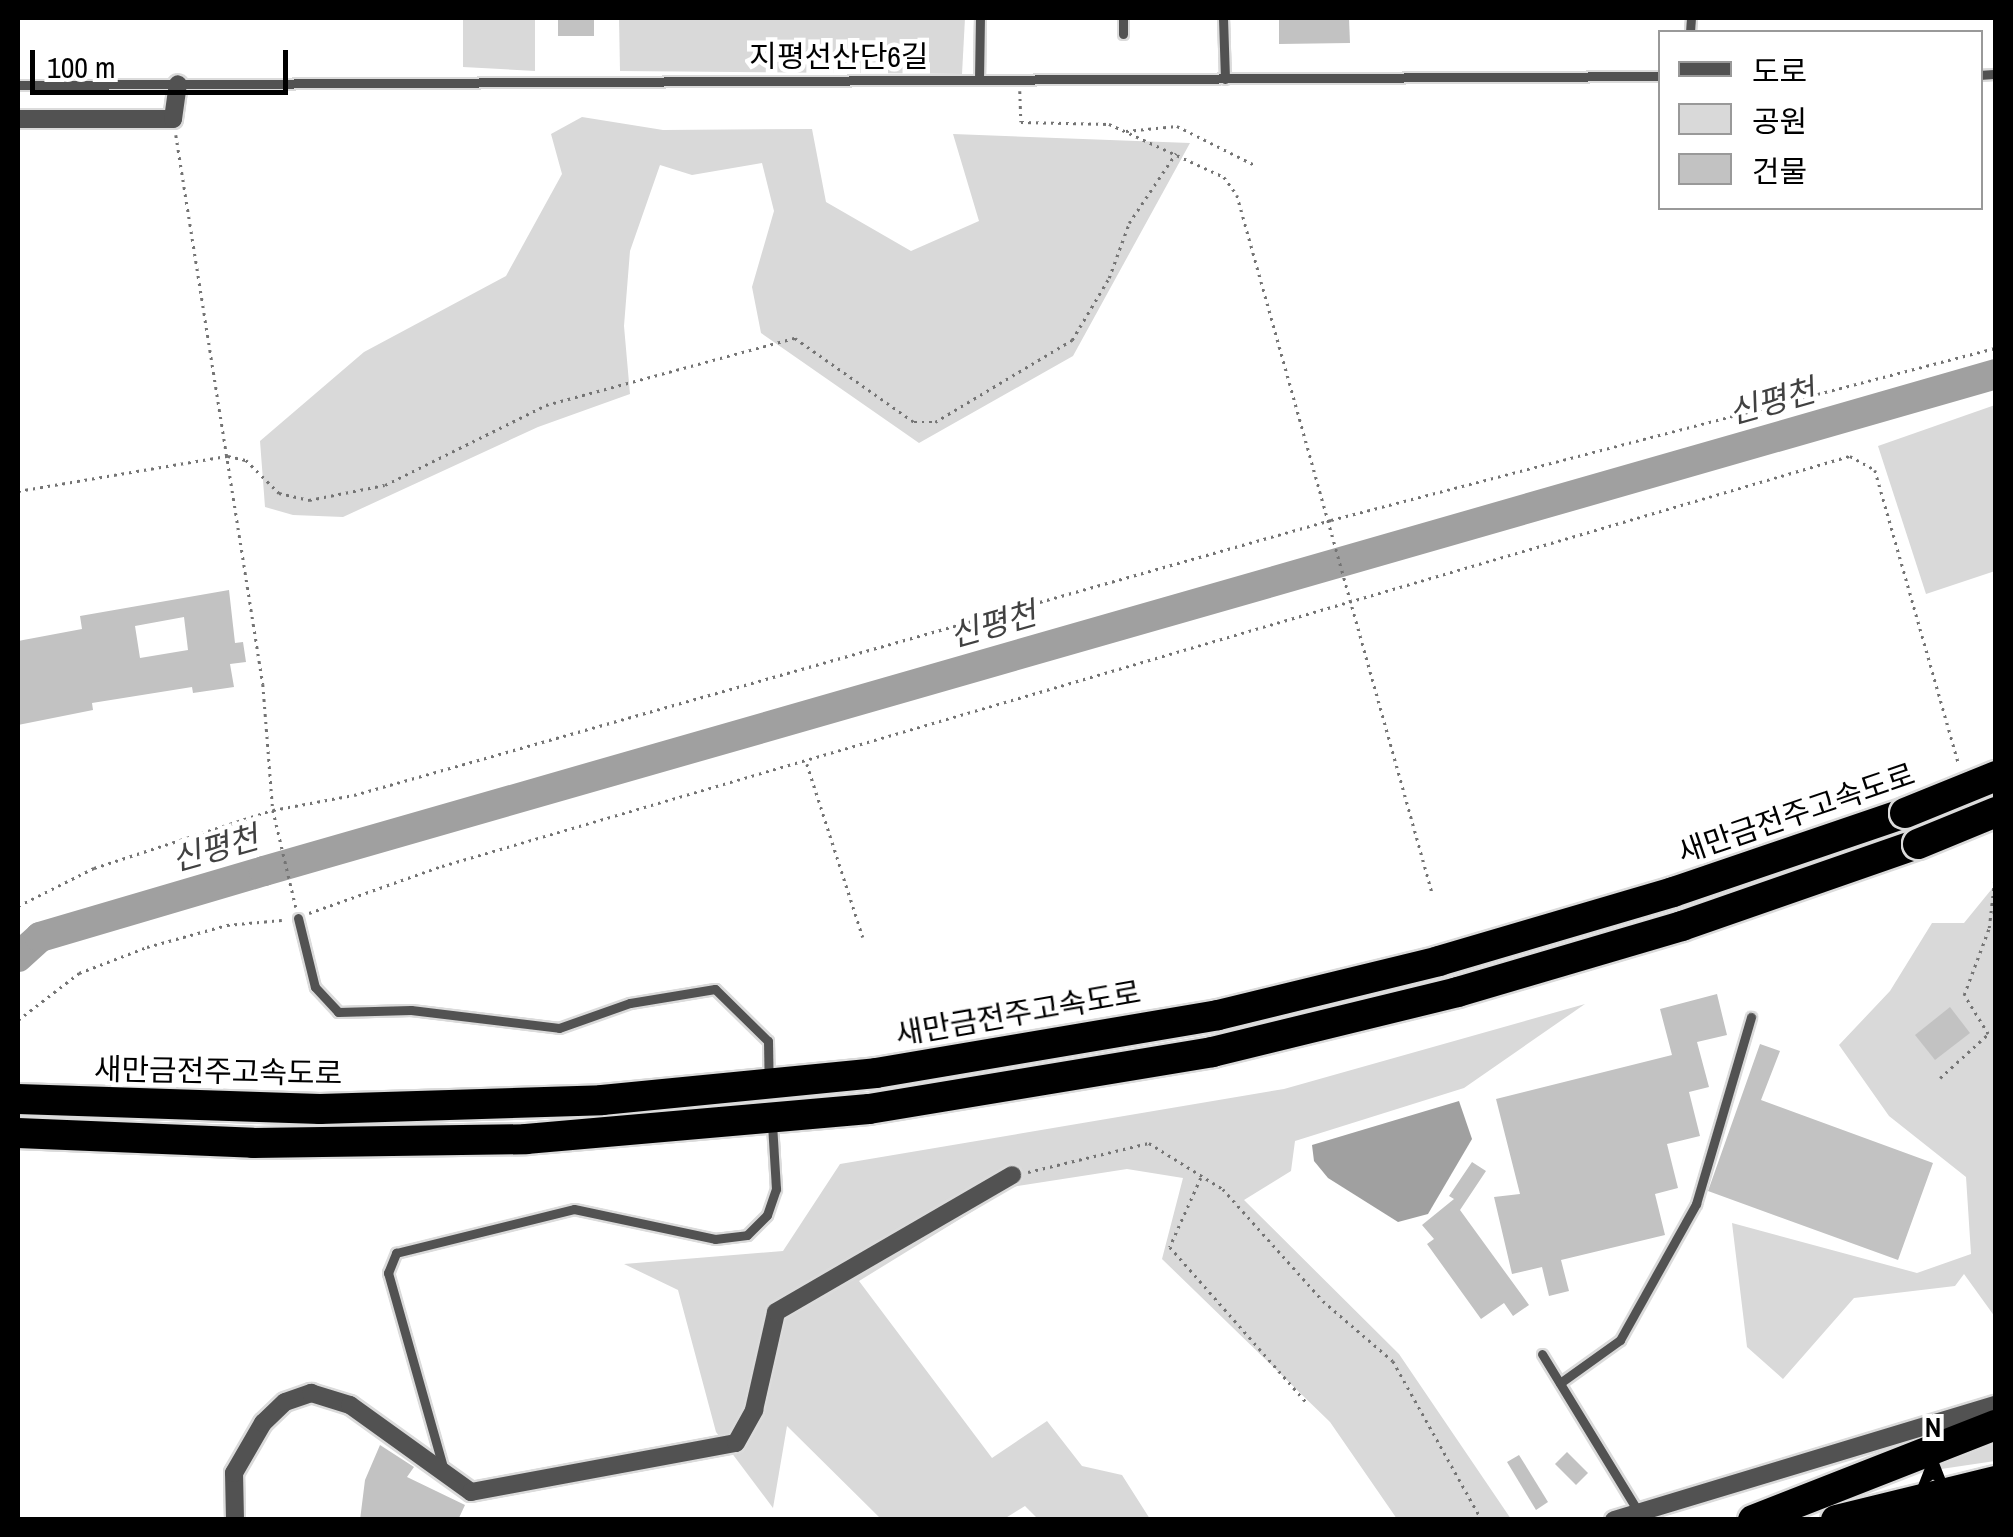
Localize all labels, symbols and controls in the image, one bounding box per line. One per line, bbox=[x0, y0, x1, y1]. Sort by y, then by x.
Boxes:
scale bar bbox=[35, 30, 292, 92]
legend bbox=[1658, 30, 1983, 210]
street label: 지평선산단6길 bbox=[749, 38, 929, 74]
text: 100 m bbox=[47, 47, 115, 87]
text: 도로 bbox=[1752, 51, 1807, 91]
text: 공원 bbox=[1752, 101, 1807, 141]
text: 건물 bbox=[1752, 151, 1807, 191]
water label: 신평천 bbox=[1724, 371, 1820, 433]
water label: 신평천 bbox=[945, 594, 1041, 656]
street label: 새만금전주고속도로 bbox=[1673, 756, 1919, 870]
water label: 신평천 bbox=[167, 818, 263, 880]
street label: 새만금전주고속도로 bbox=[893, 974, 1143, 1052]
street label: 새만금전주고속도로 bbox=[94, 1051, 342, 1091]
north arrow bbox=[1883, 1407, 1983, 1507]
text: N bbox=[1925, 1408, 1941, 1446]

